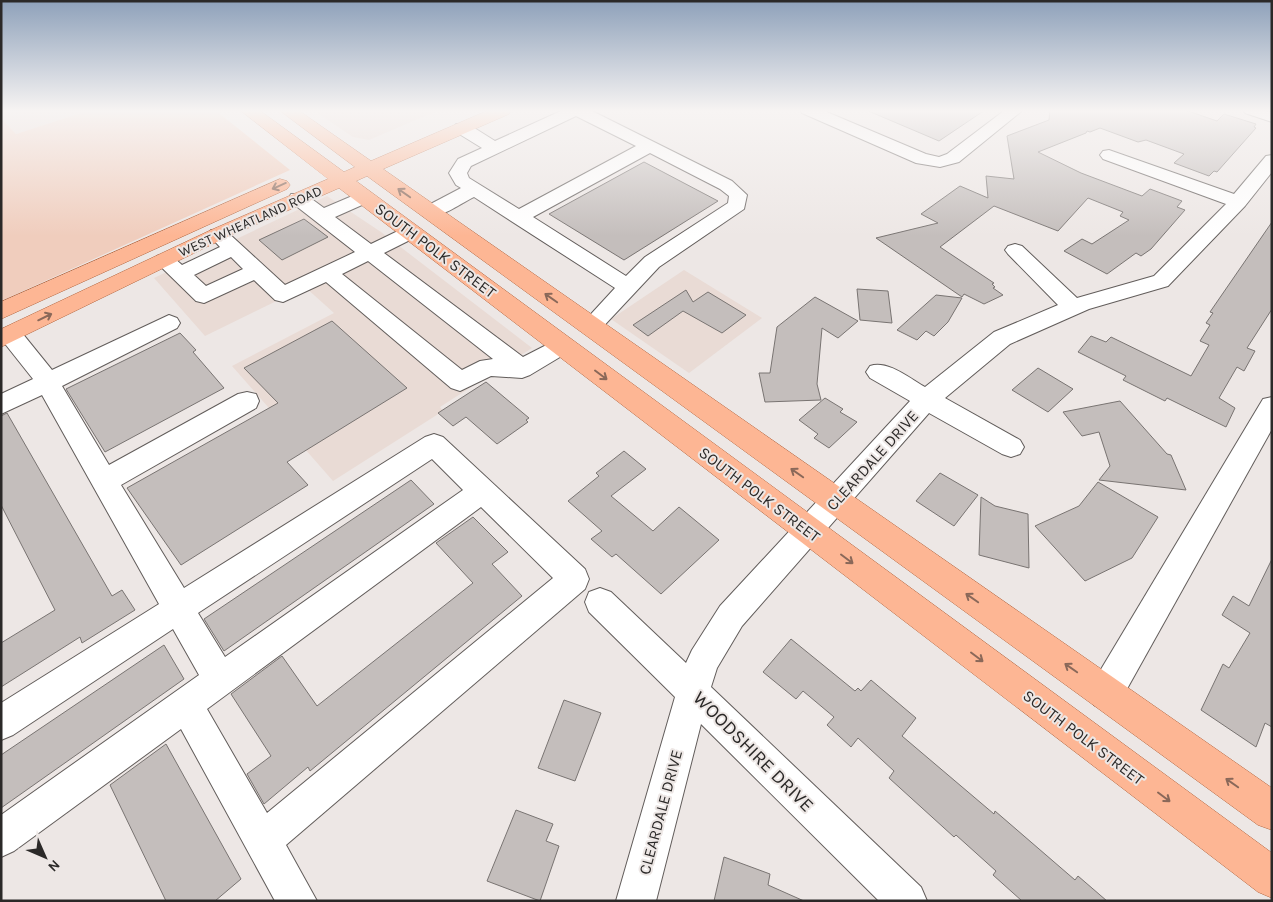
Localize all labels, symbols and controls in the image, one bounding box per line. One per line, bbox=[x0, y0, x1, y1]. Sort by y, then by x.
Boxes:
one-way arrow bbox=[272, 181, 287, 191]
street label: WEST WHEATLAND ROAD bbox=[176, 182, 324, 261]
one-way arrow bbox=[398, 188, 412, 199]
street label: SOUTH POLK STREET bbox=[371, 199, 500, 302]
one-way arrow bbox=[544, 293, 558, 303]
one-way arrow bbox=[37, 312, 52, 322]
one-way arrow bbox=[594, 369, 607, 380]
street label: CLEARDALE DRIVE bbox=[822, 406, 922, 514]
street label: SOUTH POLK STREET bbox=[695, 443, 824, 546]
one-way arrow bbox=[790, 468, 804, 478]
one-way arrow bbox=[840, 554, 854, 564]
one-way arrow bbox=[966, 592, 979, 603]
one-way arrow bbox=[970, 651, 983, 662]
one-way arrow bbox=[1064, 663, 1078, 673]
street label: SOUTH POLK STREET bbox=[1019, 686, 1148, 789]
street label: WOODSHIRE DRIVE bbox=[688, 687, 818, 817]
street label: CLEARDALE DRIVE bbox=[635, 748, 686, 876]
one-way arrow bbox=[1225, 778, 1239, 788]
one-way arrow bbox=[1157, 792, 1171, 802]
north arrow bbox=[20, 832, 70, 882]
text: N bbox=[44, 856, 63, 875]

